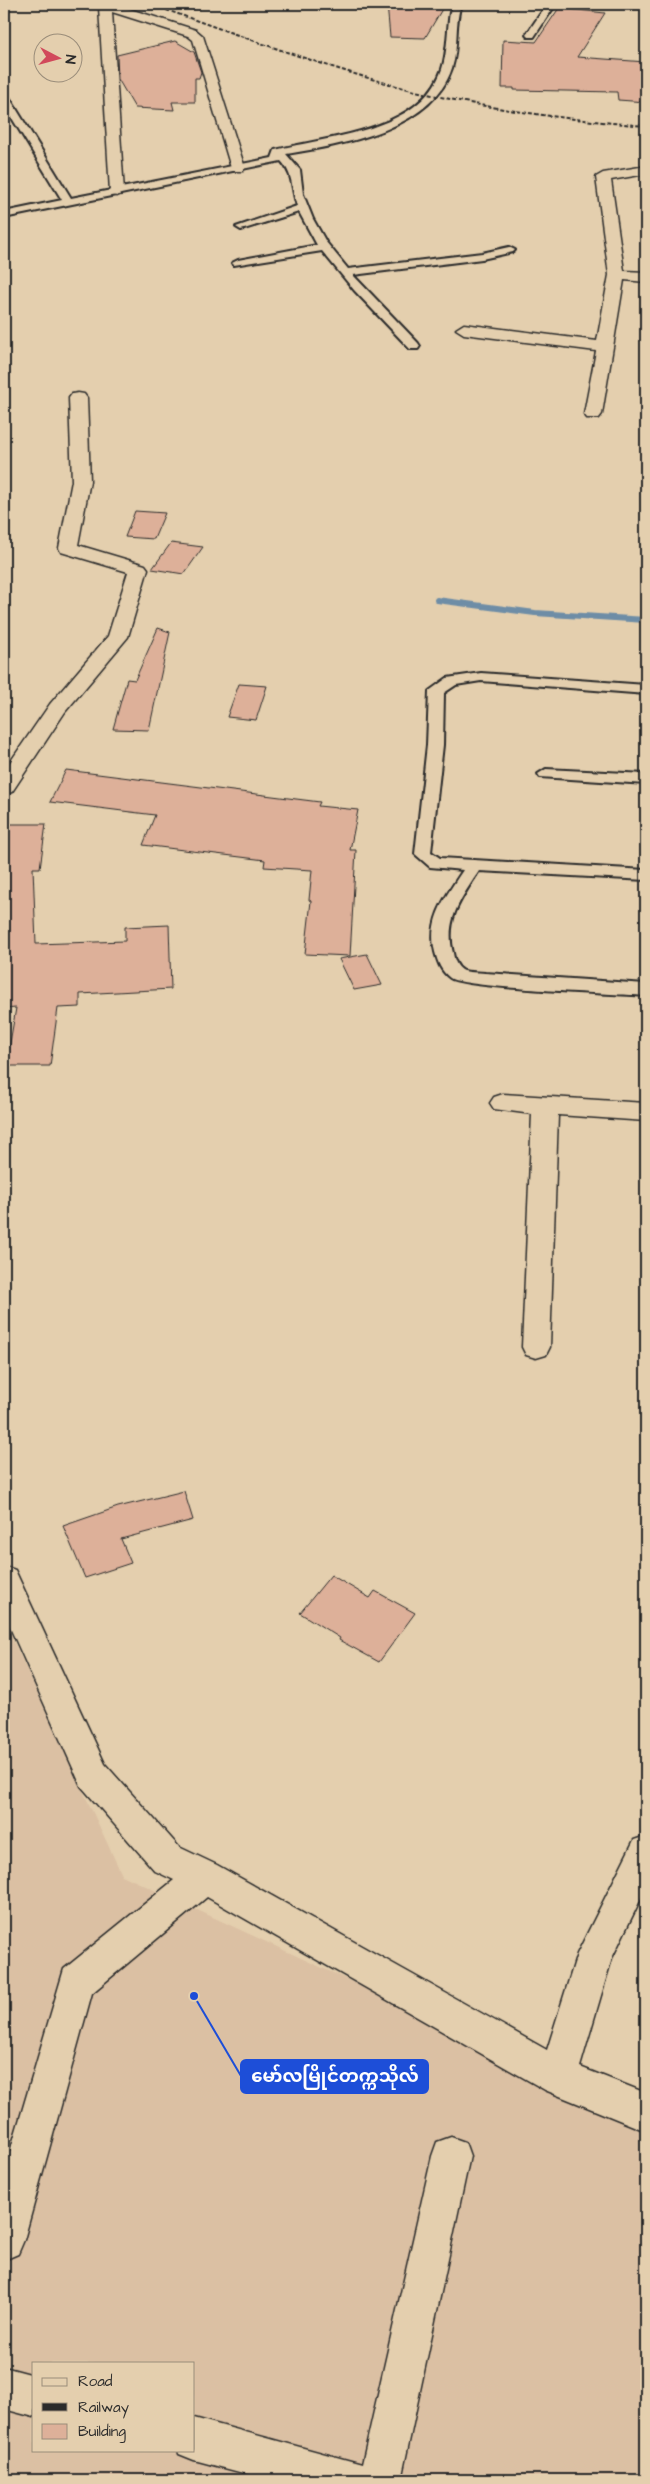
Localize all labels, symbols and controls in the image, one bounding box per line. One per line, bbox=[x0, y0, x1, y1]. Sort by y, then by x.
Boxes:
north arrow bbox=[32, 32, 82, 82]
text: N bbox=[60, 54, 80, 65]
callout: မော်လမြိုင်တက္ကသိုလ် bbox=[241, 2060, 428, 2093]
text: မော်လမြိုင်တက္ကသိုလ် bbox=[251, 2064, 419, 2090]
legend bbox=[32, 2362, 195, 2452]
text: Road bbox=[78, 2371, 113, 2392]
text: Railway bbox=[78, 2397, 129, 2419]
text: Building bbox=[78, 2421, 126, 2443]

